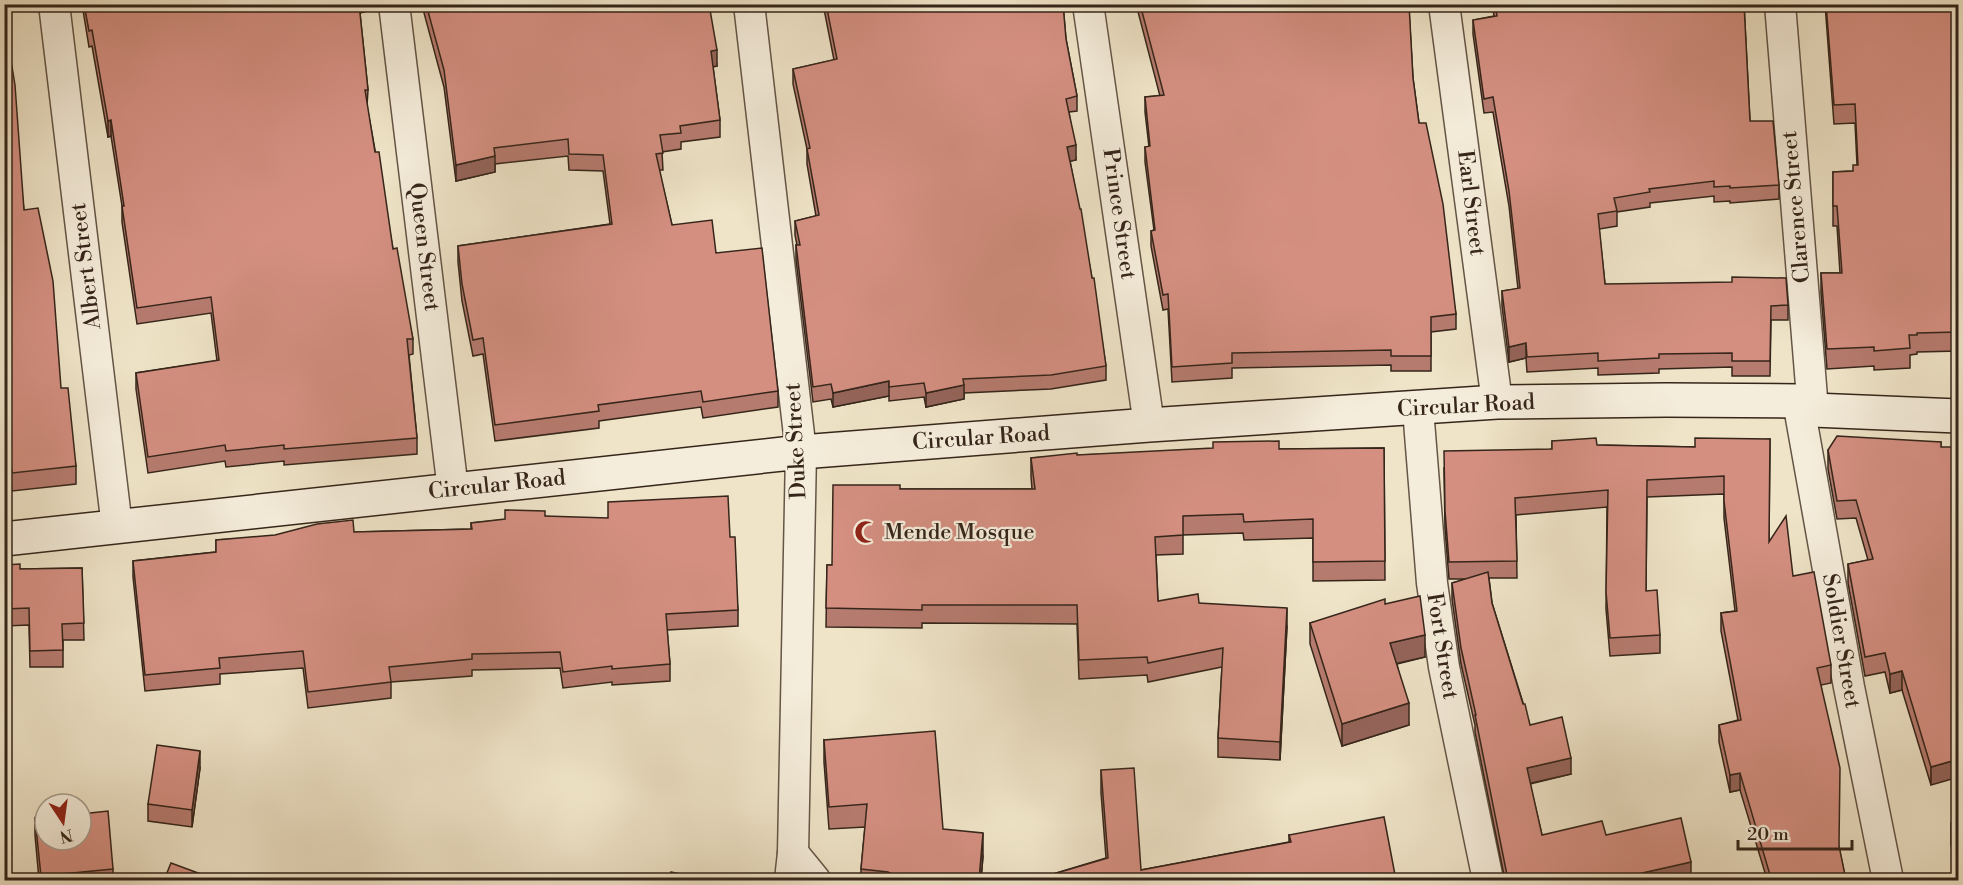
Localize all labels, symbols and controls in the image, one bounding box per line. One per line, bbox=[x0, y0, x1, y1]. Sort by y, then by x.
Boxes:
street label: Clarence Street bbox=[1776, 129, 1816, 284]
street label: Prince Street bbox=[1096, 147, 1142, 281]
street label: Earl Street bbox=[1451, 149, 1491, 258]
street label: Queen Street bbox=[403, 181, 445, 313]
street label: Albert Street bbox=[65, 201, 107, 332]
street label: Duke Street bbox=[779, 382, 813, 500]
street label: Circular Road bbox=[1396, 389, 1536, 423]
street label: Circular Road bbox=[911, 420, 1051, 456]
street label: Circular Road bbox=[427, 464, 568, 506]
mosque icon: Mende Mosque bbox=[853, 519, 879, 545]
place label: Mende Mosque bbox=[884, 519, 1035, 546]
street label: Soldier Street bbox=[1816, 572, 1866, 711]
street label: Fort Street bbox=[1420, 591, 1464, 701]
north arrow bbox=[33, 792, 93, 852]
scale bar bbox=[1738, 813, 1852, 851]
text: 20 m bbox=[1747, 823, 1789, 846]
text: N bbox=[57, 824, 75, 847]

